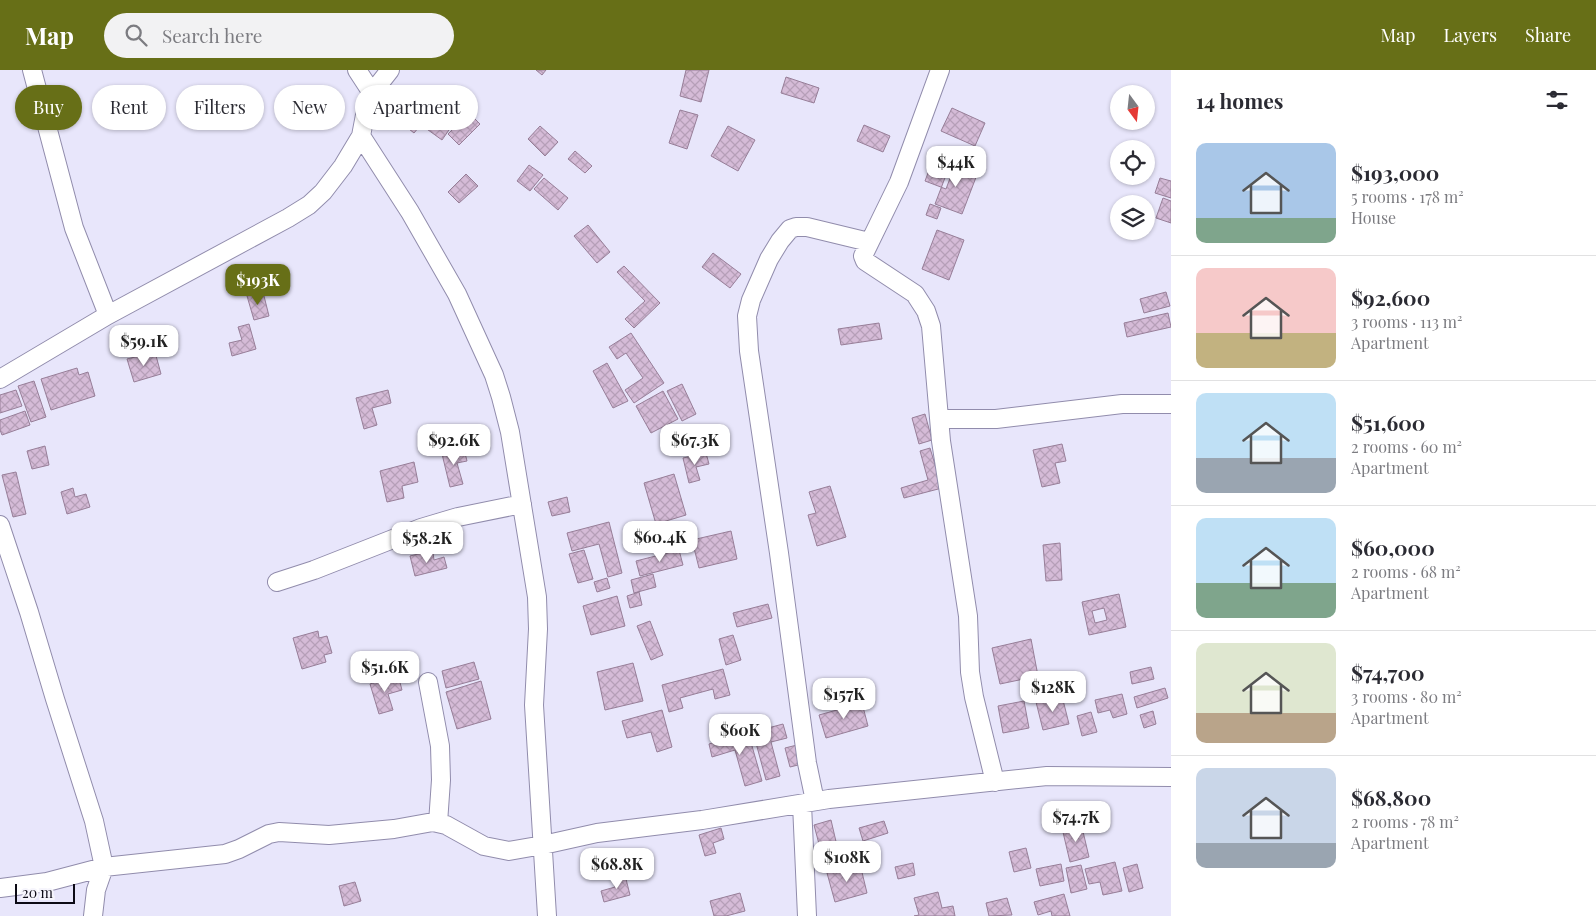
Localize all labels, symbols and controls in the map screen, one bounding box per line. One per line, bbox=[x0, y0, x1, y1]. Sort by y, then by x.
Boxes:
search box bbox=[104, 13, 454, 58]
text: Map bbox=[25, 19, 74, 51]
icon: search bbox=[122, 21, 150, 49]
text: Search here bbox=[162, 22, 262, 48]
text: Map bbox=[1380, 23, 1415, 47]
text: Layers bbox=[1443, 23, 1497, 47]
text: Share bbox=[1525, 23, 1571, 47]
chip: Buy bbox=[15, 85, 82, 130]
chip: Rent bbox=[92, 85, 166, 130]
chip: Filters bbox=[176, 85, 264, 130]
chip: New bbox=[274, 85, 345, 130]
chip: Apartment bbox=[355, 85, 478, 130]
north arrow bbox=[1110, 85, 1155, 130]
map controls bbox=[1110, 85, 1155, 240]
text: 14 homes bbox=[1196, 86, 1283, 114]
icon: filters bbox=[1543, 86, 1571, 114]
button: locate bbox=[1110, 140, 1155, 185]
pin: $44K bbox=[926, 146, 986, 188]
text: $44K bbox=[937, 151, 975, 172]
text: $193,000 bbox=[1351, 158, 1439, 186]
icon: home bbox=[1236, 163, 1296, 223]
text: 5 rooms · 178 m² bbox=[1351, 186, 1464, 207]
button: layers bbox=[1110, 195, 1155, 240]
text: House bbox=[1351, 207, 1396, 228]
pin: $193K bbox=[223, 264, 293, 306]
text: $193K bbox=[236, 269, 280, 290]
text: $92,600 bbox=[1351, 283, 1430, 311]
icon: home bbox=[1236, 288, 1296, 348]
text: 3 rooms · 113 m² bbox=[1351, 311, 1462, 332]
pin: $59.1K bbox=[103, 324, 185, 367]
text: $59.1K bbox=[120, 330, 168, 351]
text: Apartment bbox=[1351, 332, 1429, 353]
text: $51,600 bbox=[1351, 408, 1425, 436]
icon: home bbox=[1236, 413, 1296, 473]
pin: $92.6K bbox=[413, 424, 495, 466]
pin: $67.3K bbox=[654, 424, 736, 466]
text: $92.6K bbox=[428, 429, 480, 450]
text: $67.3K bbox=[671, 429, 719, 450]
text: 2 rooms · 60 m² bbox=[1351, 436, 1462, 457]
text: Apartment bbox=[1351, 457, 1429, 478]
pin: $60.4K bbox=[619, 520, 701, 563]
pin: $58.2K bbox=[386, 522, 468, 564]
text: $60.4K bbox=[634, 526, 686, 547]
text: $58.2K bbox=[402, 527, 452, 548]
text: $60,000 bbox=[1351, 533, 1435, 561]
icon: home bbox=[1236, 538, 1296, 598]
text: 2 rooms · 68 m² bbox=[1351, 561, 1461, 582]
text: Apartment bbox=[1351, 582, 1429, 603]
pin: $51.6K bbox=[344, 650, 426, 693]
text: $51.6K bbox=[361, 656, 409, 677]
text: $74,700 bbox=[1351, 658, 1425, 686]
icon: home bbox=[1236, 663, 1296, 723]
pin: $128K bbox=[1018, 670, 1088, 713]
text: $128K bbox=[1031, 676, 1075, 697]
pin: $157K bbox=[809, 678, 879, 720]
text: $157K bbox=[823, 683, 865, 704]
text: 3 rooms · 80 m² bbox=[1351, 686, 1462, 707]
text: Apartment bbox=[1351, 707, 1429, 728]
pin: $60K bbox=[710, 714, 770, 756]
text: $60K bbox=[720, 719, 760, 740]
text: $68,800 bbox=[1351, 783, 1431, 811]
icon: home bbox=[1236, 788, 1296, 848]
pin: $74.7K bbox=[1035, 800, 1117, 843]
text: $74.7K bbox=[1053, 806, 1099, 827]
text: 2 rooms · 78 m² bbox=[1351, 811, 1459, 832]
text: Apartment bbox=[1351, 832, 1429, 853]
pin: $108K bbox=[812, 840, 882, 883]
text: $108K bbox=[824, 846, 870, 867]
pin: $68.8K bbox=[576, 848, 658, 890]
text: $68.8K bbox=[591, 853, 643, 874]
scale bar bbox=[15, 881, 75, 904]
text: 20 m bbox=[22, 883, 53, 902]

